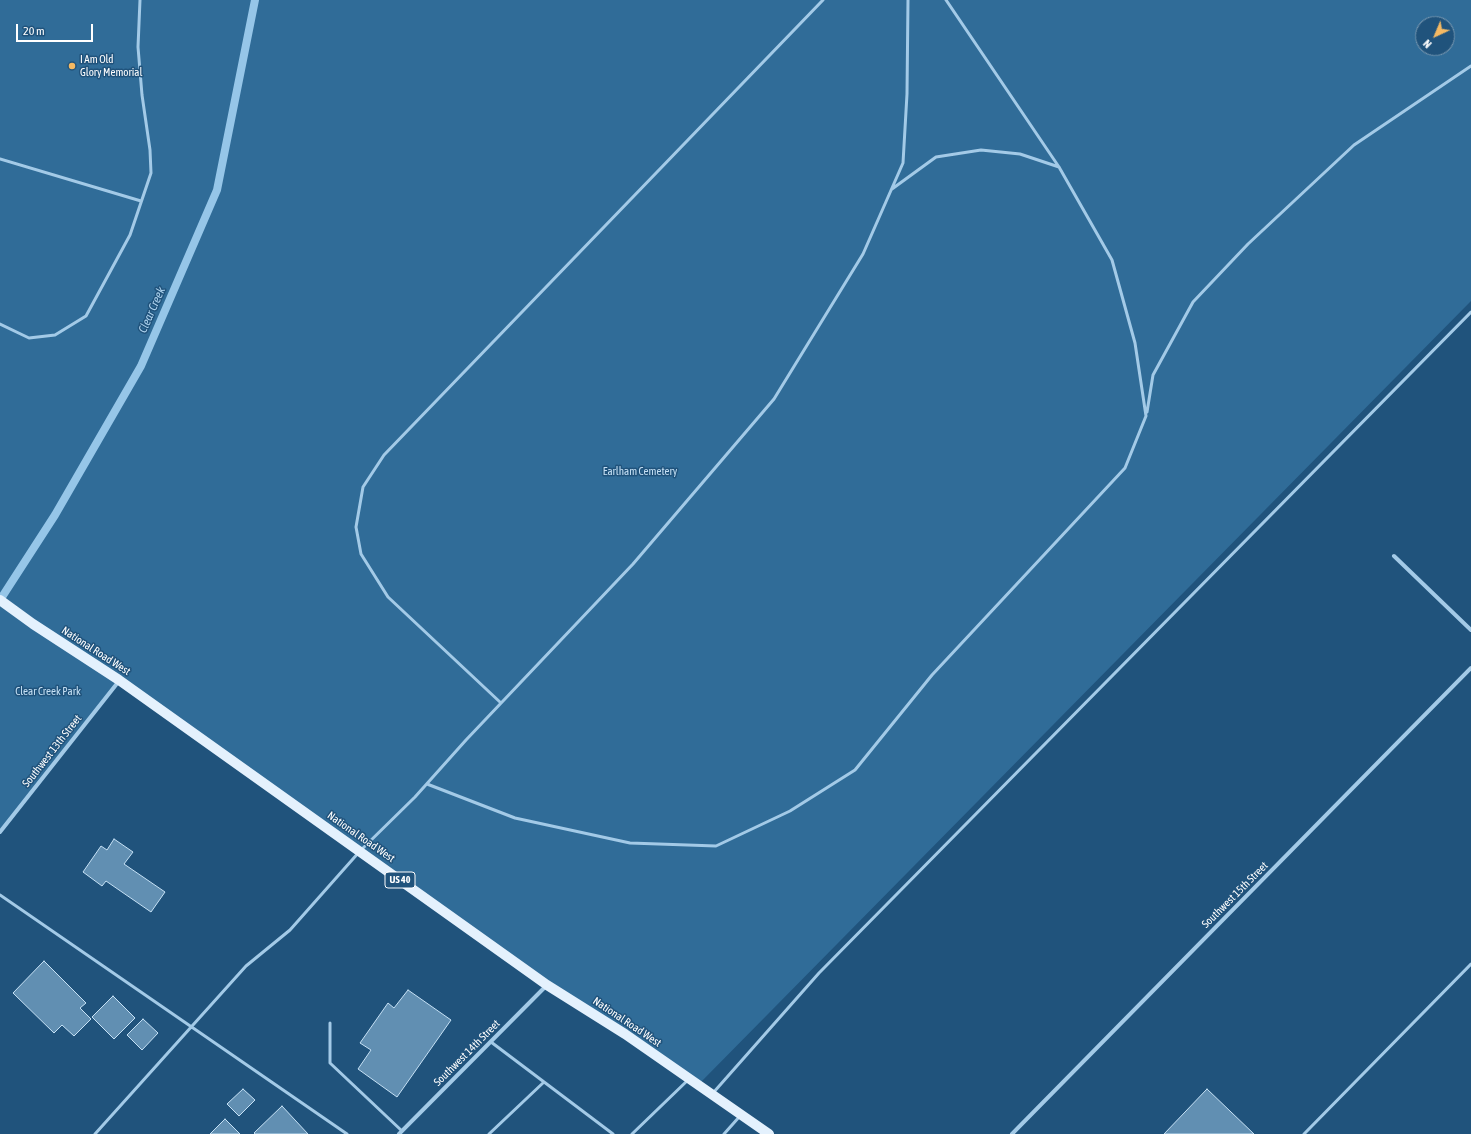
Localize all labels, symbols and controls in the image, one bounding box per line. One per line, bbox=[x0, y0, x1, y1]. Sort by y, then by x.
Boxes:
scale bar bbox=[18, 16, 95, 42]
north arrow bbox=[1415, 16, 1455, 56]
text: 20 m bbox=[23, 24, 45, 38]
text: N bbox=[1421, 37, 1434, 50]
place label: I Am Old Glory Memorial bbox=[80, 53, 142, 79]
marker: I Am Old Glory Memorial bbox=[67, 61, 77, 71]
water label: Clear Creek bbox=[135, 285, 169, 335]
park label: Earlham Cemetery bbox=[603, 465, 677, 479]
street label: National Road West bbox=[59, 624, 133, 678]
park label: Clear Creek Park bbox=[15, 685, 81, 699]
street label: Southwest 13th Street bbox=[20, 712, 84, 790]
street label: National Road West bbox=[325, 809, 397, 865]
street label: Southwest 15th Street bbox=[1199, 859, 1271, 931]
road number: US 40 bbox=[385, 872, 415, 888]
street label: National Road West bbox=[590, 994, 664, 1050]
street label: Southwest 14th Street bbox=[431, 1017, 503, 1089]

